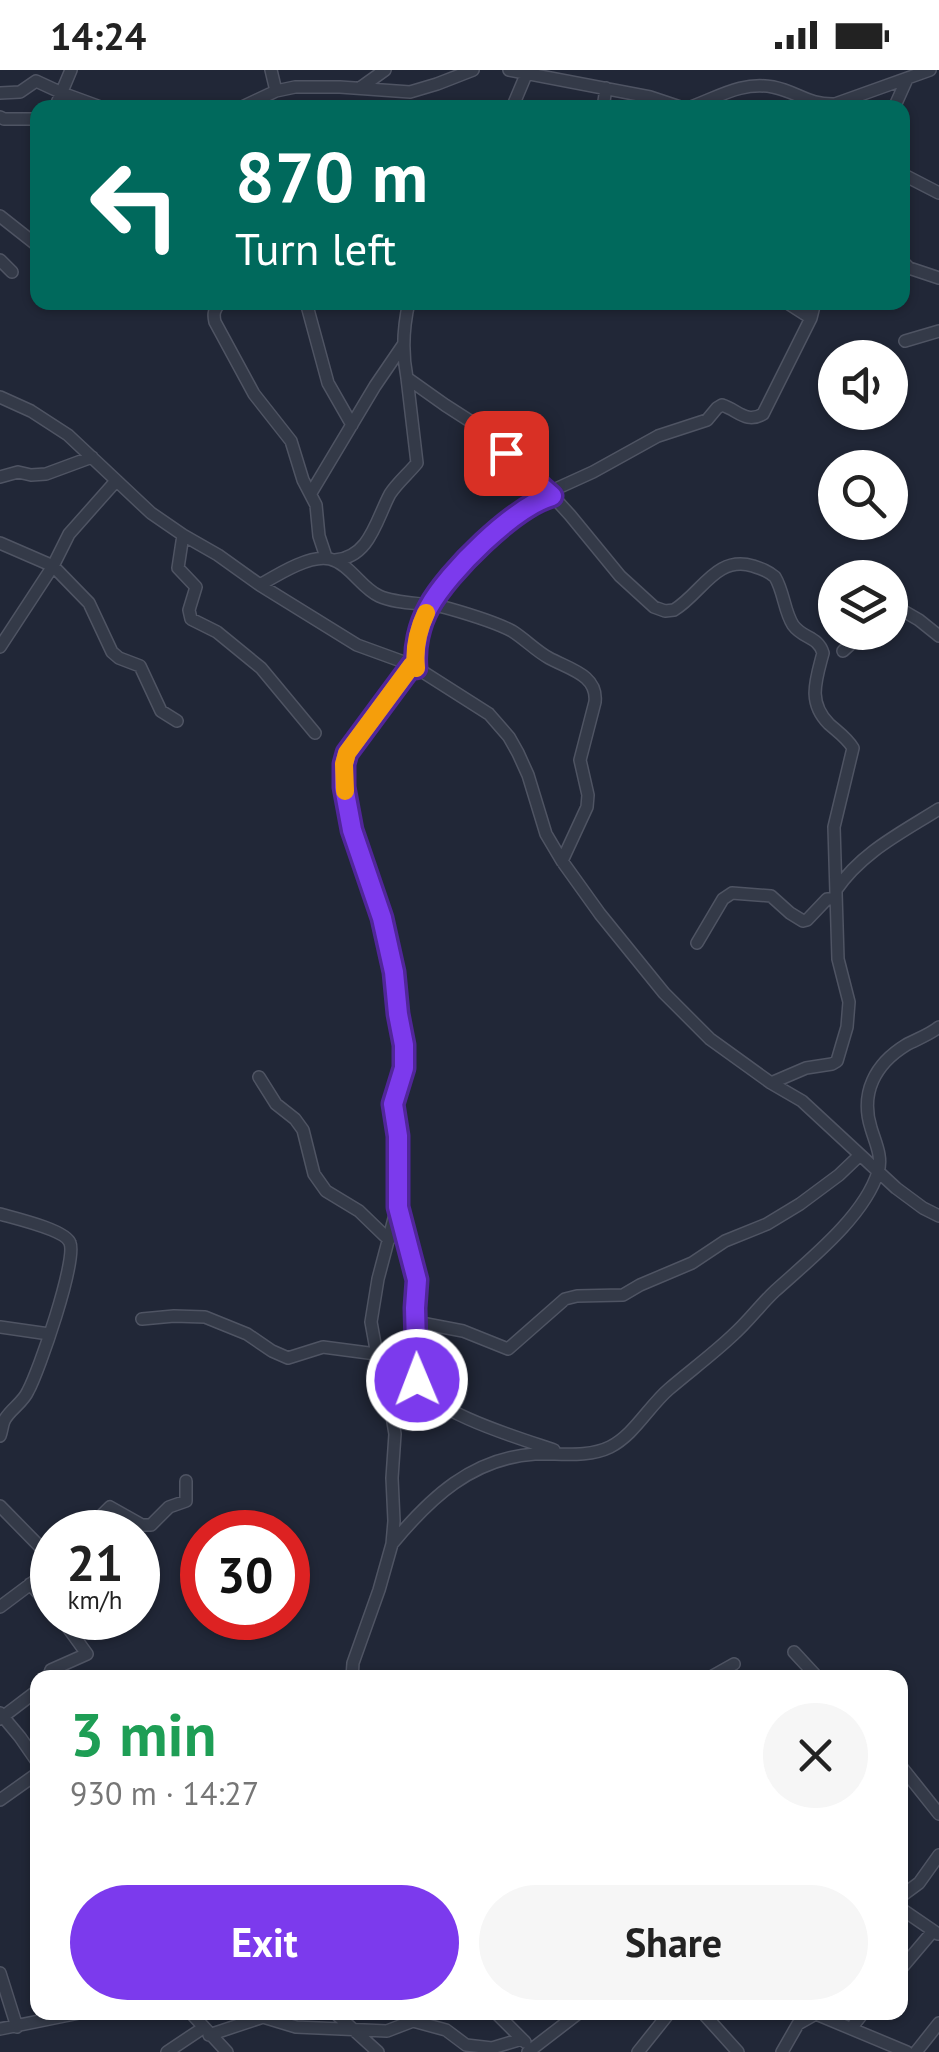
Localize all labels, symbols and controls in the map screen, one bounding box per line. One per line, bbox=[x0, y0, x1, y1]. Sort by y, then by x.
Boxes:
text: 14:24 bbox=[50, 11, 146, 60]
text: 870 m bbox=[235, 131, 428, 221]
icon: left bbox=[70, 140, 200, 270]
text: Turn left bbox=[235, 219, 396, 277]
map controls bbox=[818, 340, 908, 650]
button: sound bbox=[818, 340, 908, 430]
pin bbox=[464, 411, 549, 496]
icon: arrive bbox=[479, 426, 534, 481]
button: search bbox=[818, 450, 908, 540]
button: layers bbox=[818, 560, 908, 650]
position arrow bbox=[365, 1328, 469, 1432]
speed limit sign: 30 bbox=[180, 1510, 310, 1640]
text: 21 bbox=[67, 1530, 123, 1595]
text: km/h bbox=[68, 1584, 122, 1616]
text: 3 min bbox=[70, 1695, 216, 1773]
button: close bbox=[763, 1703, 868, 1808]
text: 930 m · 14:27 bbox=[70, 1772, 259, 1814]
button: Exit bbox=[70, 1885, 459, 2000]
button: Share bbox=[479, 1885, 868, 2000]

